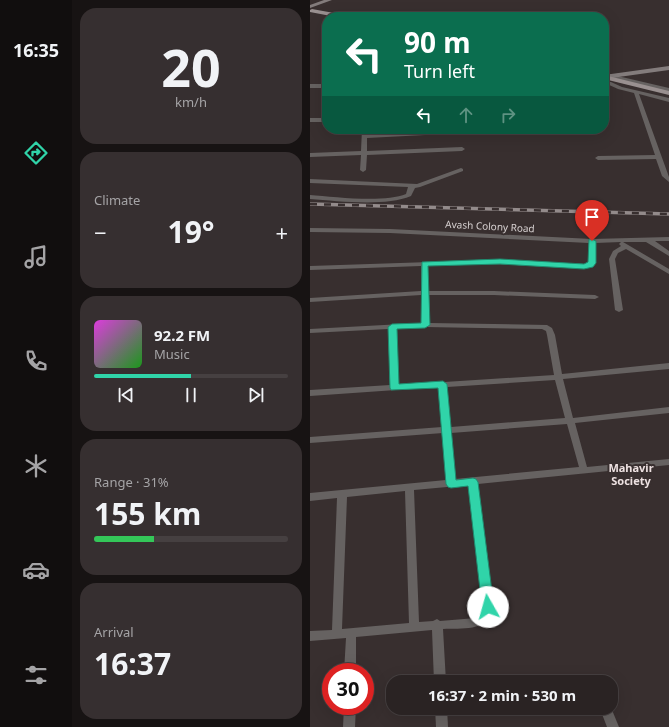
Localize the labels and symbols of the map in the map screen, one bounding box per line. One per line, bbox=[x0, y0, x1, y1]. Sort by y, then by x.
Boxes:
pin bbox=[575, 200, 609, 241]
street label: Avash Colony Road bbox=[445, 217, 535, 235]
district label: Mahavir Society bbox=[608, 460, 654, 488]
position arrow bbox=[467, 586, 509, 628]
speed limit sign: 30 bbox=[322, 663, 374, 715]

